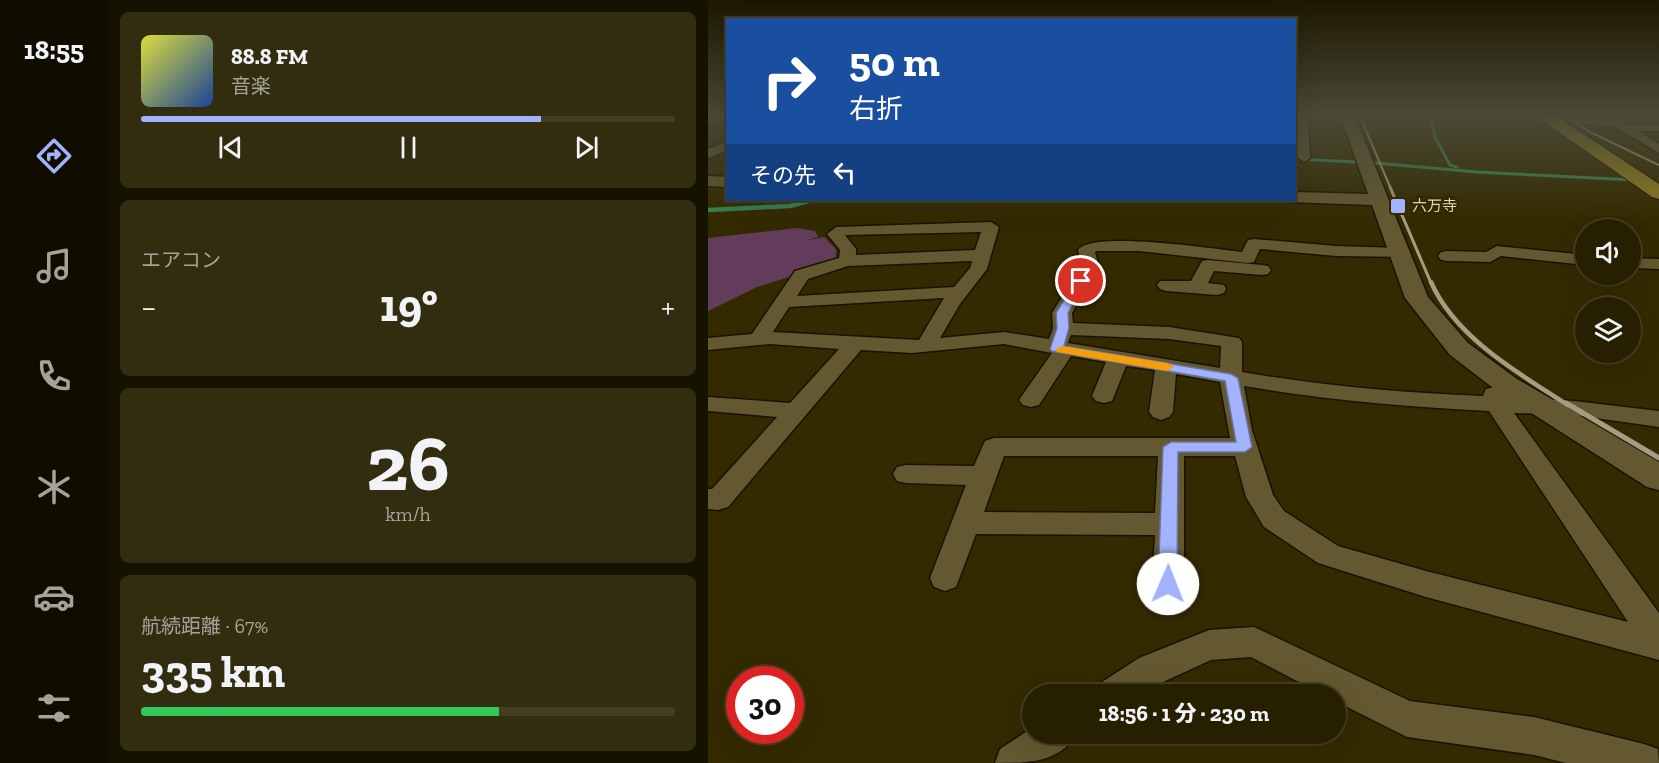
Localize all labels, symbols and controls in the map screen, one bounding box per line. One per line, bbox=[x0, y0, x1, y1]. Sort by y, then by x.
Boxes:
text: 18:55 bbox=[24, 34, 84, 66]
text: 50 m bbox=[849, 36, 940, 87]
icon: right bbox=[750, 42, 828, 120]
text: 88.8 FM bbox=[231, 43, 308, 70]
text: 音楽 bbox=[231, 74, 271, 98]
text: 右折 bbox=[849, 93, 903, 125]
icon: previous bbox=[214, 131, 247, 164]
icon: pause bbox=[392, 131, 425, 164]
icon: next bbox=[570, 131, 603, 164]
icon: directions bbox=[33, 135, 75, 177]
icon: left bbox=[828, 156, 861, 189]
text: その先 bbox=[750, 162, 816, 189]
marker: 六万寺 bbox=[1389, 197, 1407, 215]
place label: 六万寺 bbox=[1412, 197, 1457, 215]
map controls bbox=[1575, 219, 1641, 363]
button: sound bbox=[1575, 219, 1641, 285]
icon: music bbox=[33, 245, 75, 287]
text: エアコン bbox=[141, 248, 221, 272]
pin bbox=[1055, 255, 1106, 306]
icon: arrive bbox=[1064, 264, 1097, 297]
text: 19° bbox=[380, 279, 438, 333]
text: − bbox=[141, 287, 156, 326]
text: + bbox=[661, 287, 675, 326]
button: layers bbox=[1575, 297, 1641, 363]
icon: phone bbox=[33, 355, 75, 397]
text: 26 bbox=[366, 416, 450, 510]
icon: climate bbox=[33, 466, 75, 508]
text: km/h bbox=[385, 502, 431, 526]
position arrow bbox=[1136, 552, 1200, 616]
icon: car bbox=[33, 576, 75, 618]
text: 航続距離 · 67% bbox=[141, 614, 268, 638]
text: 335 km bbox=[141, 645, 285, 699]
speed limit sign: 30 bbox=[726, 666, 804, 744]
icon: filters bbox=[33, 687, 75, 729]
text: 18:56 · 1 分 · 230 m bbox=[1099, 700, 1269, 727]

